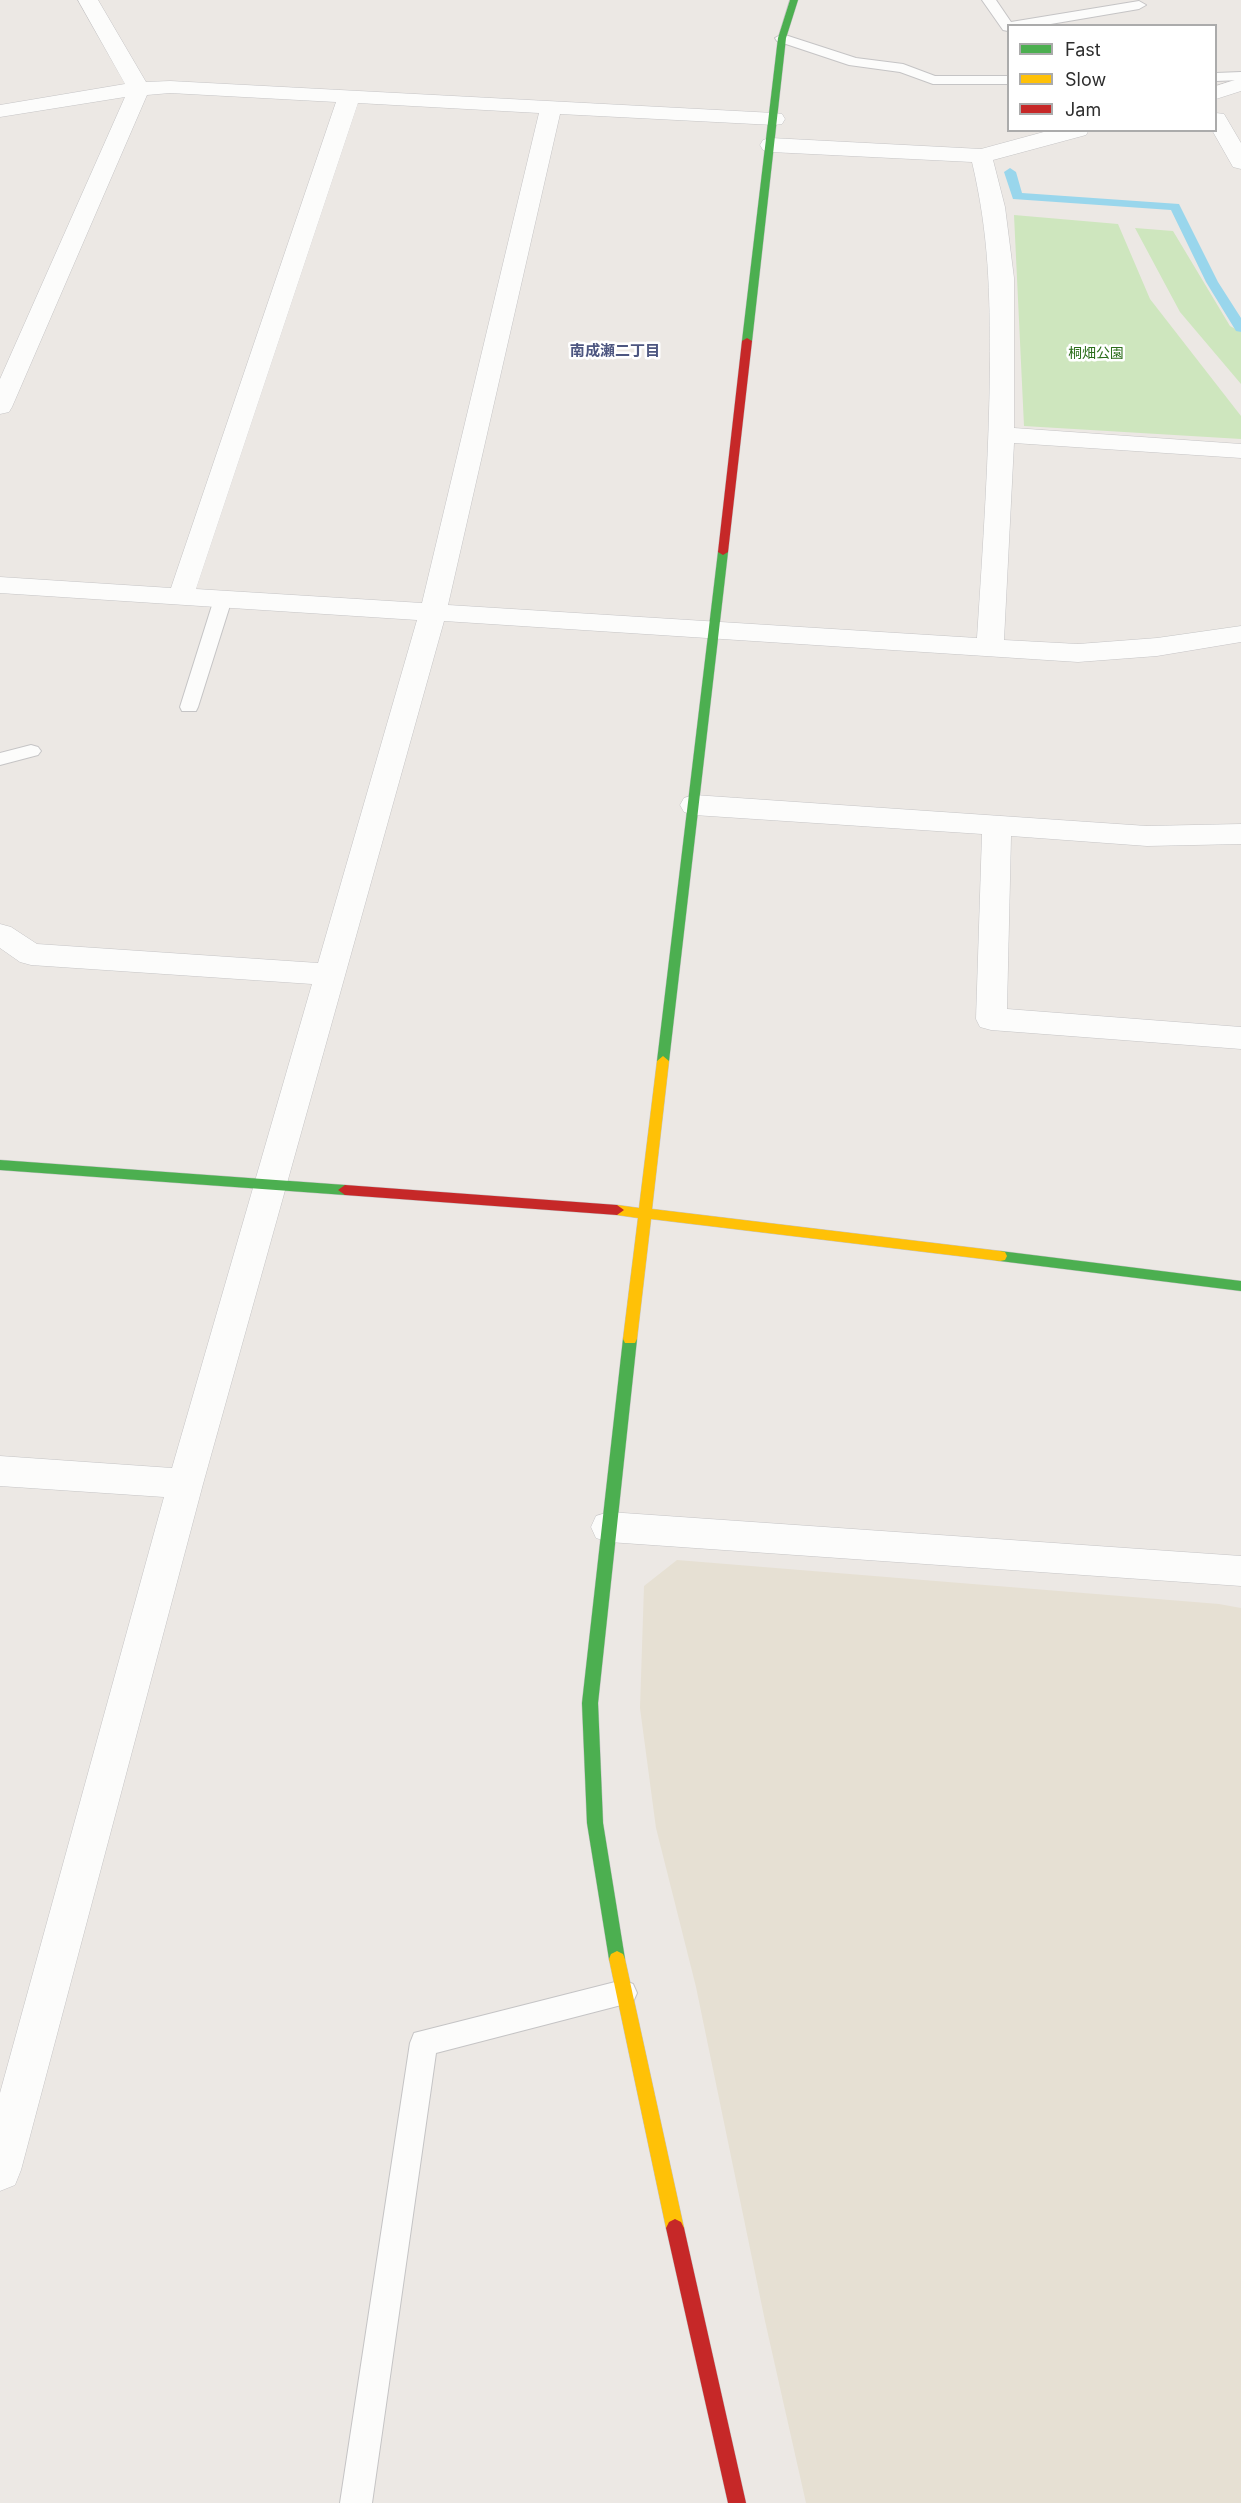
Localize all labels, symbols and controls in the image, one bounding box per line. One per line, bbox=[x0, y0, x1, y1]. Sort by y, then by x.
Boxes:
legend bbox=[1007, 24, 1217, 132]
text: Fast bbox=[1065, 39, 1101, 60]
text: Slow bbox=[1065, 69, 1106, 90]
text: Jam bbox=[1065, 99, 1101, 120]
district label: 南成瀬二丁目 bbox=[570, 342, 660, 360]
park label: 桐畑公園 bbox=[1068, 346, 1124, 362]

